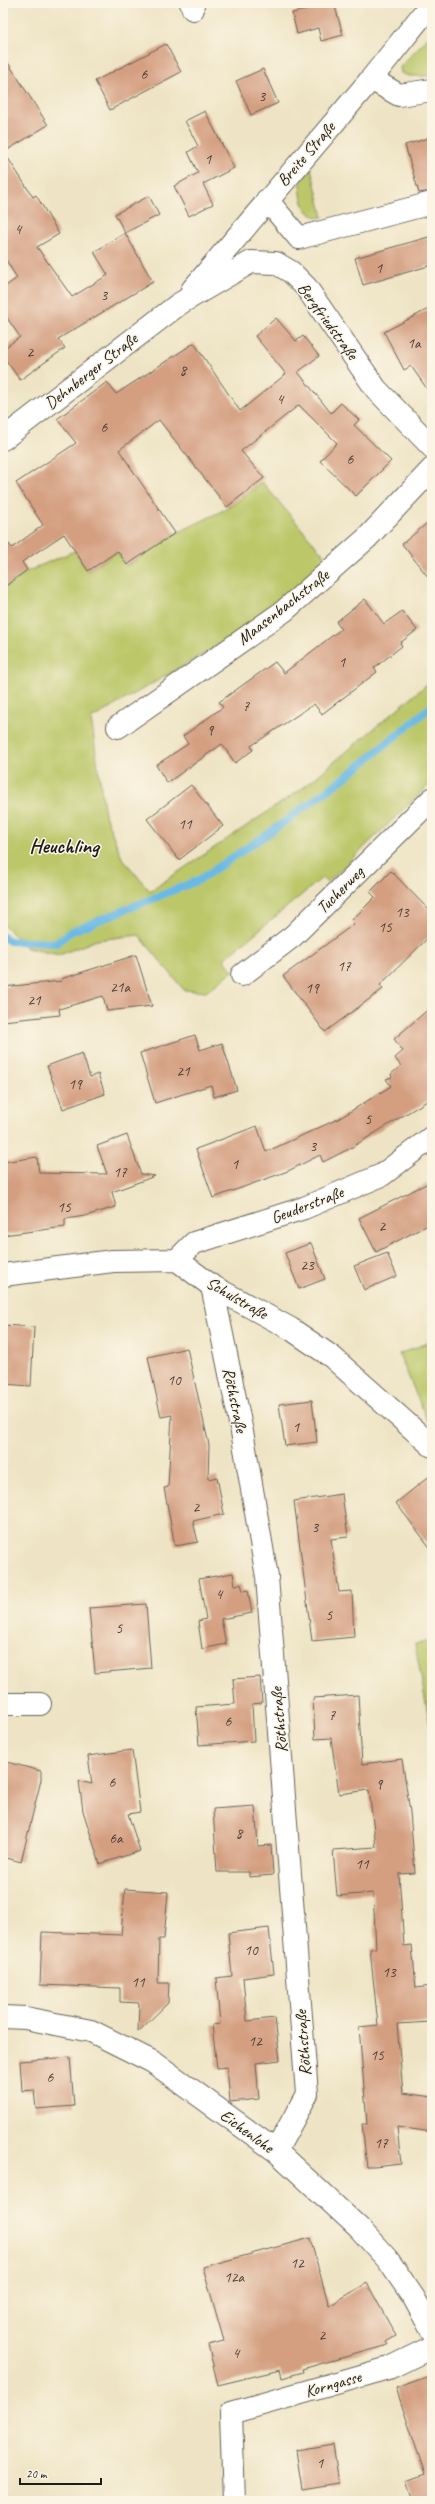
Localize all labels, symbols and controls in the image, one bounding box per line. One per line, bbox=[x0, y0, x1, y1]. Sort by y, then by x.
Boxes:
house number: 6 bbox=[141, 65, 149, 84]
house number: 3 bbox=[259, 87, 267, 106]
street label: Breite Straße bbox=[272, 116, 341, 191]
house number: 1 bbox=[205, 150, 213, 169]
house number: 4 bbox=[15, 220, 23, 239]
house number: 1 bbox=[376, 259, 384, 278]
street label: Bergfriedstraße bbox=[293, 278, 364, 365]
house number: 3 bbox=[101, 286, 109, 305]
street label: Dehnberger Straße bbox=[40, 327, 143, 414]
house number: 1a bbox=[407, 334, 422, 353]
house number: 2 bbox=[27, 343, 35, 362]
house number: 8 bbox=[180, 361, 188, 380]
house number: 4 bbox=[277, 390, 285, 409]
house number: 6 bbox=[101, 418, 109, 437]
house number: 6 bbox=[347, 450, 355, 469]
street label: Maasenbachstraße bbox=[233, 564, 334, 649]
house number: 1 bbox=[339, 653, 347, 672]
house number: 7 bbox=[243, 697, 251, 716]
house number: 9 bbox=[207, 721, 215, 740]
house number: 11 bbox=[178, 815, 193, 834]
district label: Heuchling bbox=[29, 833, 101, 859]
street label: Tucherweg bbox=[312, 861, 369, 918]
house number: 13 bbox=[395, 903, 410, 922]
house number: 15 bbox=[378, 918, 393, 937]
house number: 17 bbox=[337, 957, 352, 976]
house number: 21a bbox=[110, 978, 131, 997]
house number: 19 bbox=[305, 979, 320, 998]
house number: 21 bbox=[27, 991, 42, 1010]
house number: 21 bbox=[176, 1062, 191, 1081]
house number: 19 bbox=[68, 1075, 83, 1094]
house number: 5 bbox=[365, 1110, 373, 1129]
house number: 3 bbox=[310, 1137, 318, 1156]
house number: 1 bbox=[232, 1155, 240, 1174]
house number: 17 bbox=[113, 1163, 128, 1182]
street label: Geuderstraße bbox=[268, 1181, 347, 1228]
house number: 15 bbox=[57, 1198, 72, 1217]
house number: 2 bbox=[379, 1217, 387, 1236]
house number: 23 bbox=[300, 1256, 315, 1275]
street label: Schulstraße bbox=[203, 1272, 273, 1325]
street label: Röthstraße bbox=[218, 1366, 252, 1436]
house number: 10 bbox=[167, 1371, 182, 1390]
house number: 1 bbox=[293, 1418, 301, 1437]
house number: 2 bbox=[193, 1498, 201, 1517]
house number: 3 bbox=[312, 1518, 320, 1537]
house number: 4 bbox=[216, 1585, 224, 1604]
house number: 5 bbox=[326, 1606, 334, 1625]
house number: 5 bbox=[116, 1619, 124, 1638]
street label: Röthstraße bbox=[266, 1685, 292, 1754]
house number: 7 bbox=[329, 1706, 337, 1725]
house number: 6 bbox=[225, 1712, 233, 1731]
house number: 6 bbox=[109, 1773, 117, 1792]
house number: 9 bbox=[376, 1775, 384, 1794]
house number: 8 bbox=[236, 1824, 244, 1843]
house number: 6a bbox=[109, 1829, 124, 1848]
house number: 11 bbox=[355, 1855, 370, 1874]
house number: 10 bbox=[244, 1941, 259, 1960]
house number: 13 bbox=[382, 1963, 397, 1982]
house number: 11 bbox=[131, 1973, 146, 1992]
street label: Röthstraße bbox=[290, 2008, 316, 2077]
house number: 12 bbox=[248, 2032, 263, 2051]
house number: 15 bbox=[370, 2046, 385, 2065]
house number: 6 bbox=[47, 2068, 55, 2087]
street label: Eichenlohe bbox=[216, 2105, 279, 2158]
house number: 17 bbox=[374, 2134, 389, 2153]
house number: 12 bbox=[290, 2254, 305, 2273]
house number: 12a bbox=[224, 2268, 245, 2287]
house number: 2 bbox=[319, 2326, 327, 2345]
house number: 4 bbox=[233, 2344, 241, 2363]
street label: Korngasse bbox=[303, 2366, 365, 2402]
house number: 1 bbox=[317, 2454, 325, 2473]
scale bar bbox=[20, 2460, 101, 2486]
text: 20 m bbox=[26, 2466, 48, 2482]

